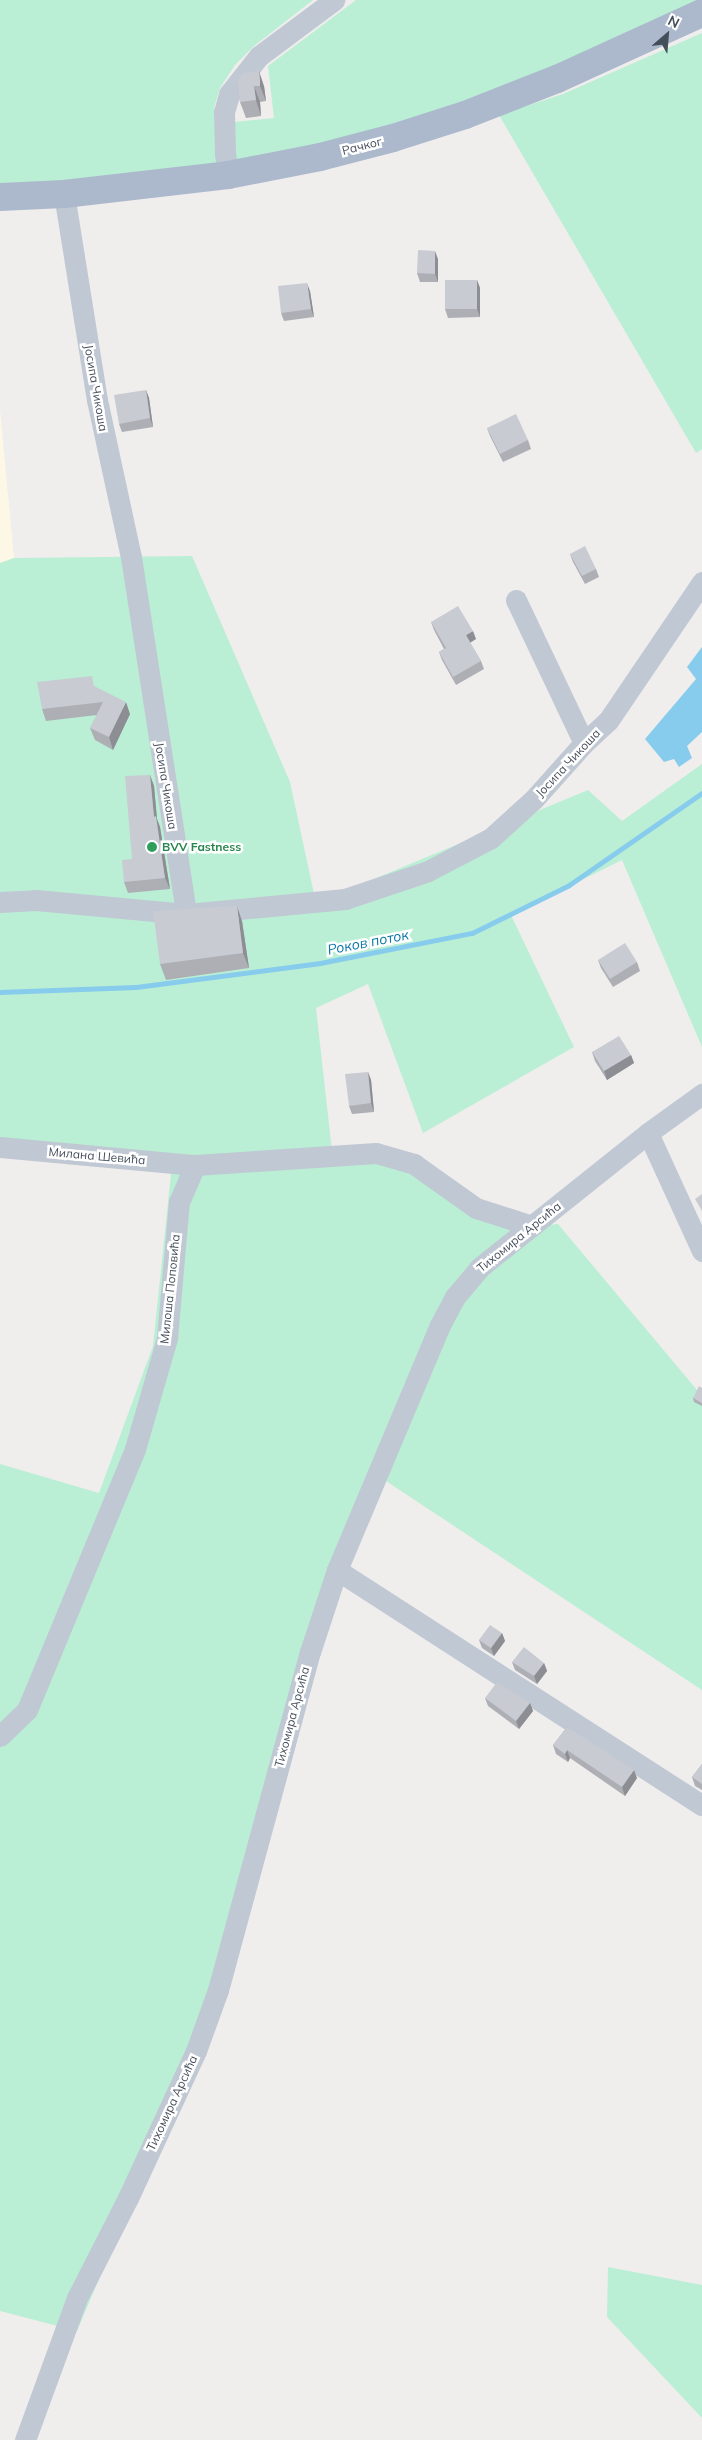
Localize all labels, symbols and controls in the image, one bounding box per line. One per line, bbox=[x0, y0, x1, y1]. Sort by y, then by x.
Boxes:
north arrow bbox=[642, 10, 692, 60]
text: N bbox=[665, 11, 683, 32]
street label: Рачког bbox=[341, 134, 383, 158]
street label: Јосипа Чикоша bbox=[81, 344, 111, 432]
street label: Јосипа Чикоша bbox=[533, 726, 603, 800]
street label: Јосипа Чикоша bbox=[152, 742, 180, 830]
place label: BVV Fastness bbox=[162, 840, 241, 854]
marker: BVV Fastness bbox=[146, 841, 158, 853]
water label: Роков поток bbox=[326, 926, 410, 958]
street label: Милана Шевића bbox=[48, 1145, 146, 1167]
street label: Тихомира Арсића bbox=[474, 1199, 564, 1275]
street label: Милоша Поповића bbox=[157, 1233, 183, 1345]
street label: Тихомира Арсића bbox=[272, 1665, 312, 1769]
street label: Тихомира Арсића bbox=[144, 2053, 200, 2153]

